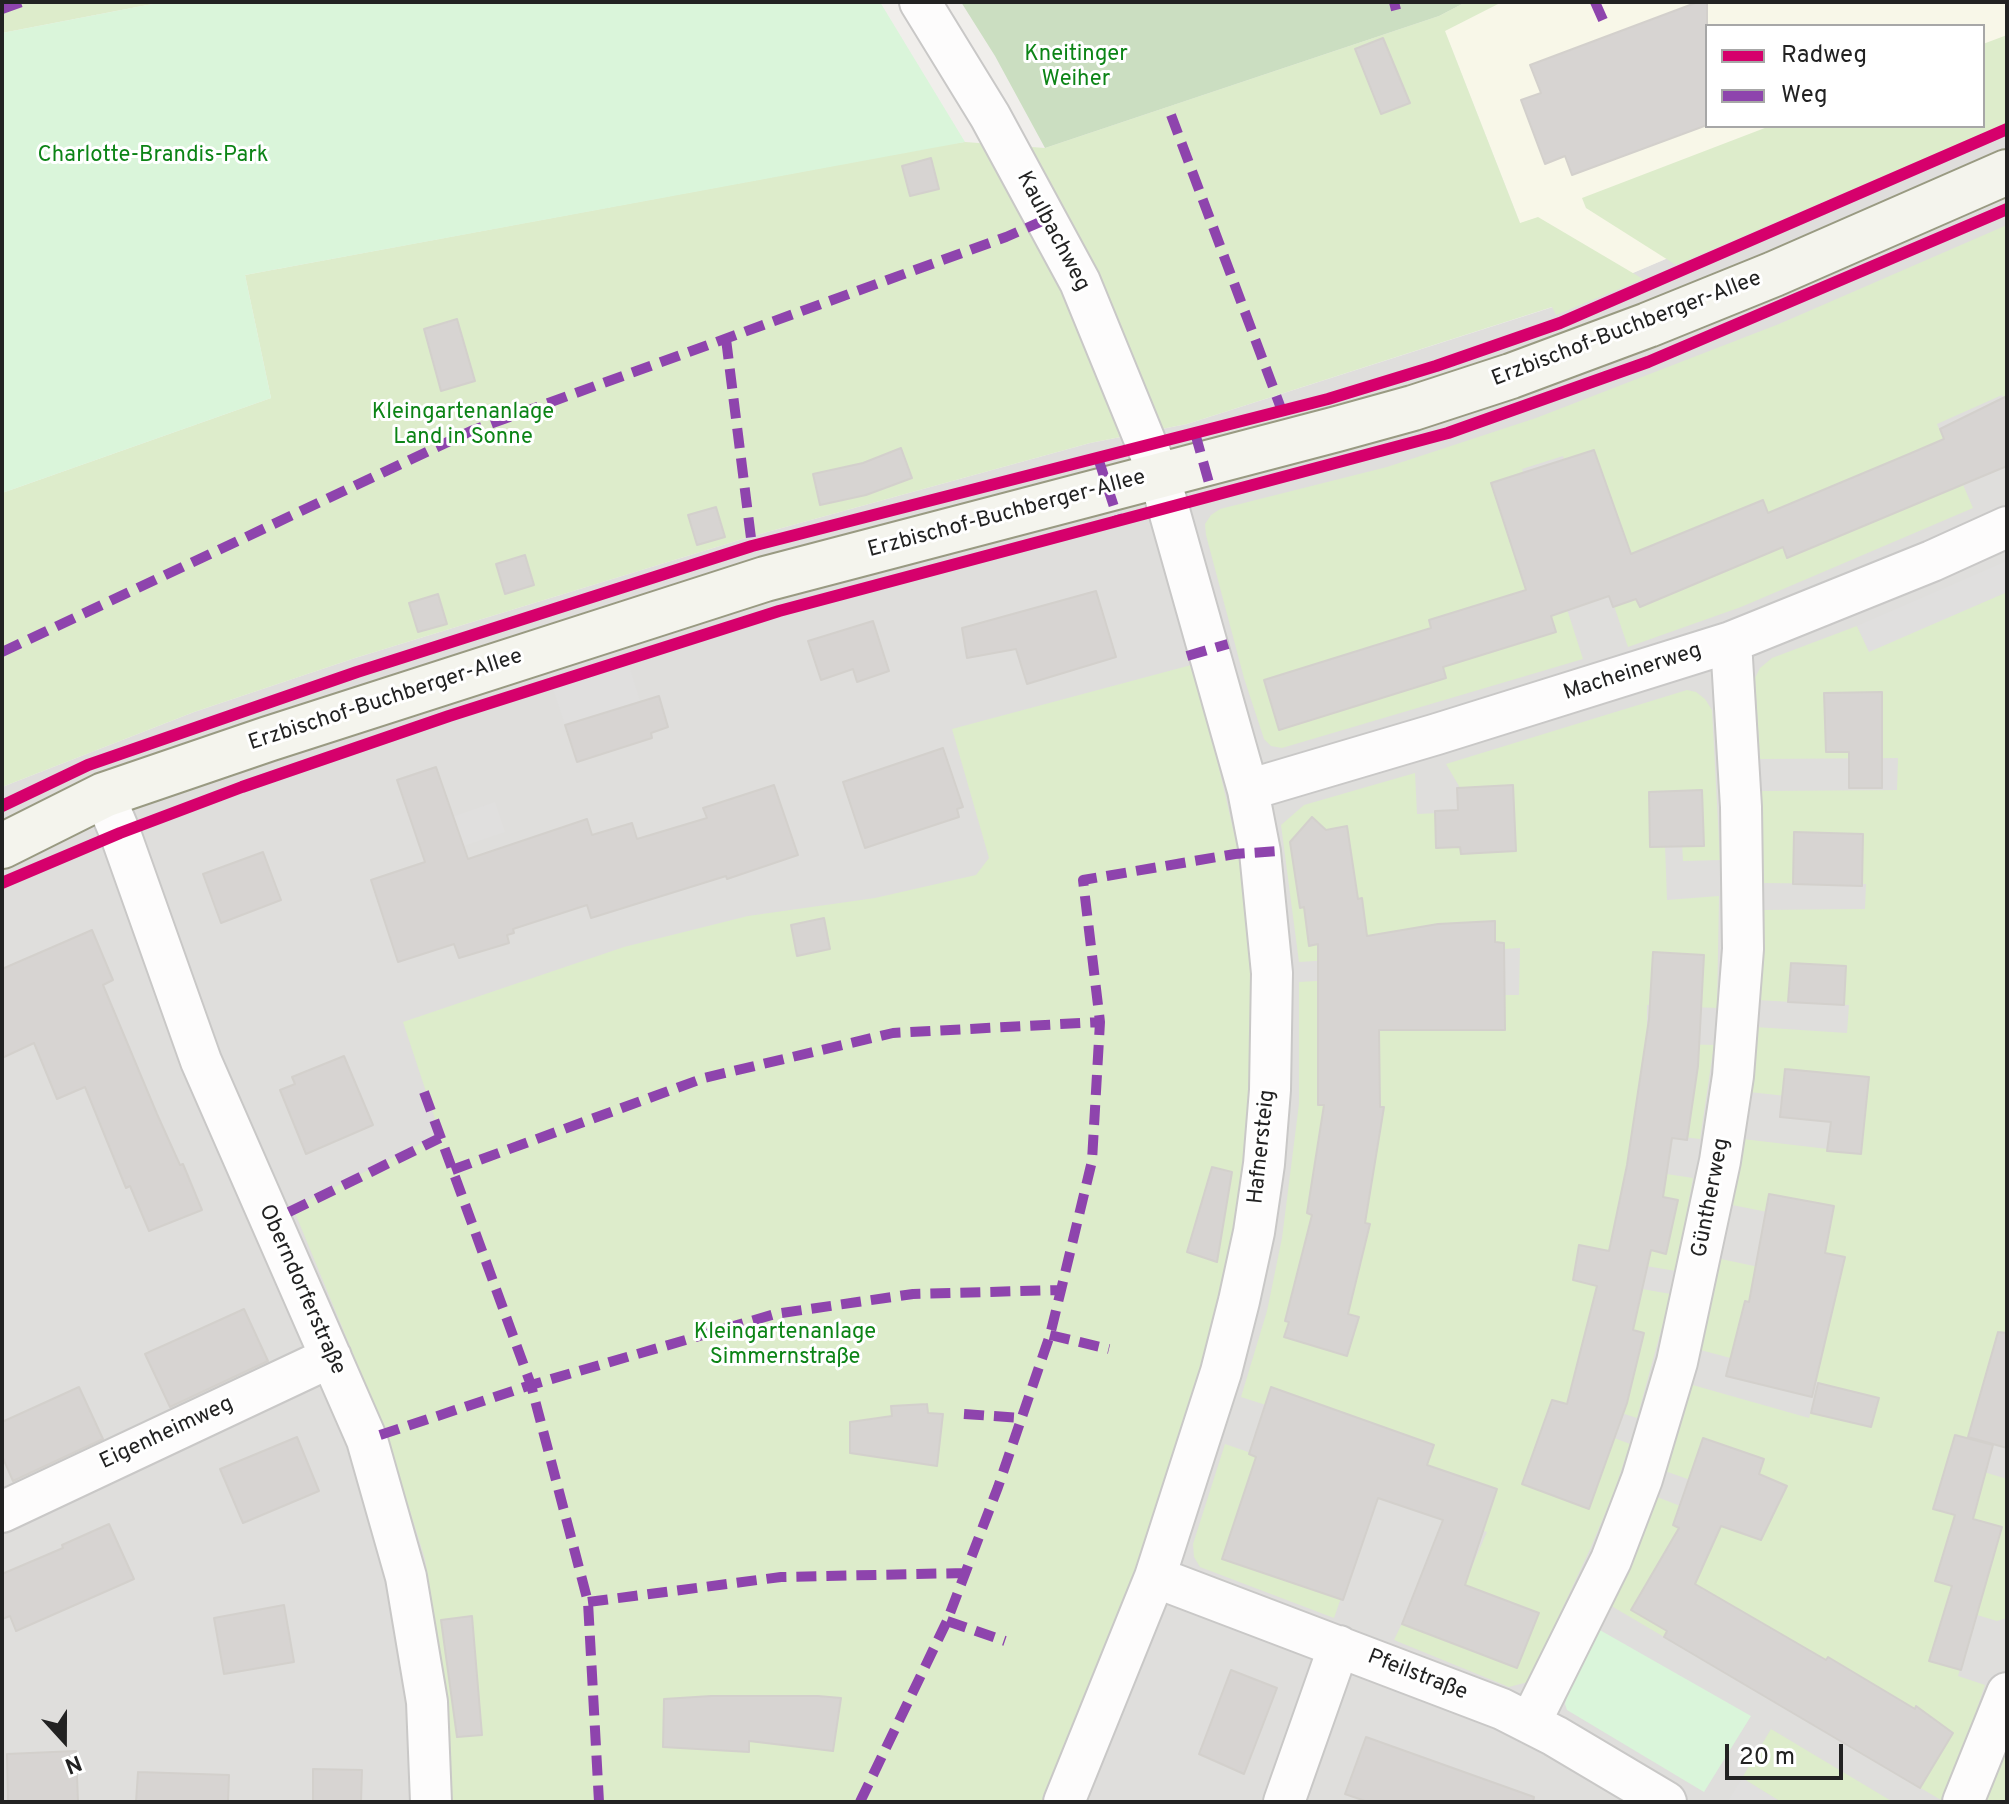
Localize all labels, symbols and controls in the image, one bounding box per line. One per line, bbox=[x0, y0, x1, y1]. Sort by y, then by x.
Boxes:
legend bbox=[1705, 24, 1985, 128]
text: Radweg bbox=[1781, 41, 1867, 71]
park label: Kneitinger Weiher bbox=[1024, 43, 1128, 94]
text: Weg bbox=[1781, 81, 1828, 111]
park label: Charlotte-Brandis-Park bbox=[38, 144, 268, 170]
street label: Kaulbachweg bbox=[1009, 168, 1095, 296]
street label: Erzbischof-Buchberger-Allee bbox=[1489, 266, 1765, 394]
park label: Kleingartenanlage Land in Sonne bbox=[372, 401, 554, 452]
street label: Erzbischof-Buchberger-Allee bbox=[865, 465, 1149, 565]
street label: Macheinerweg bbox=[1561, 638, 1705, 708]
street label: Erzbischof-Buchberger-Allee bbox=[246, 644, 526, 758]
street label: Hafnersteig bbox=[1244, 1089, 1282, 1205]
street label: Güntherweg bbox=[1688, 1136, 1736, 1260]
street label: Oberndorferstraße bbox=[252, 1201, 350, 1379]
park label: Kleingartenanlage Simmernstraße bbox=[694, 1321, 876, 1372]
street label: Eigenheimweg bbox=[96, 1392, 238, 1476]
street label: Pfeilstraße bbox=[1363, 1645, 1471, 1707]
north arrow bbox=[24, 1700, 104, 1780]
scale bar bbox=[1729, 1728, 1847, 1778]
text: 20 m bbox=[1739, 1743, 1795, 1773]
text: N bbox=[61, 1747, 85, 1778]

